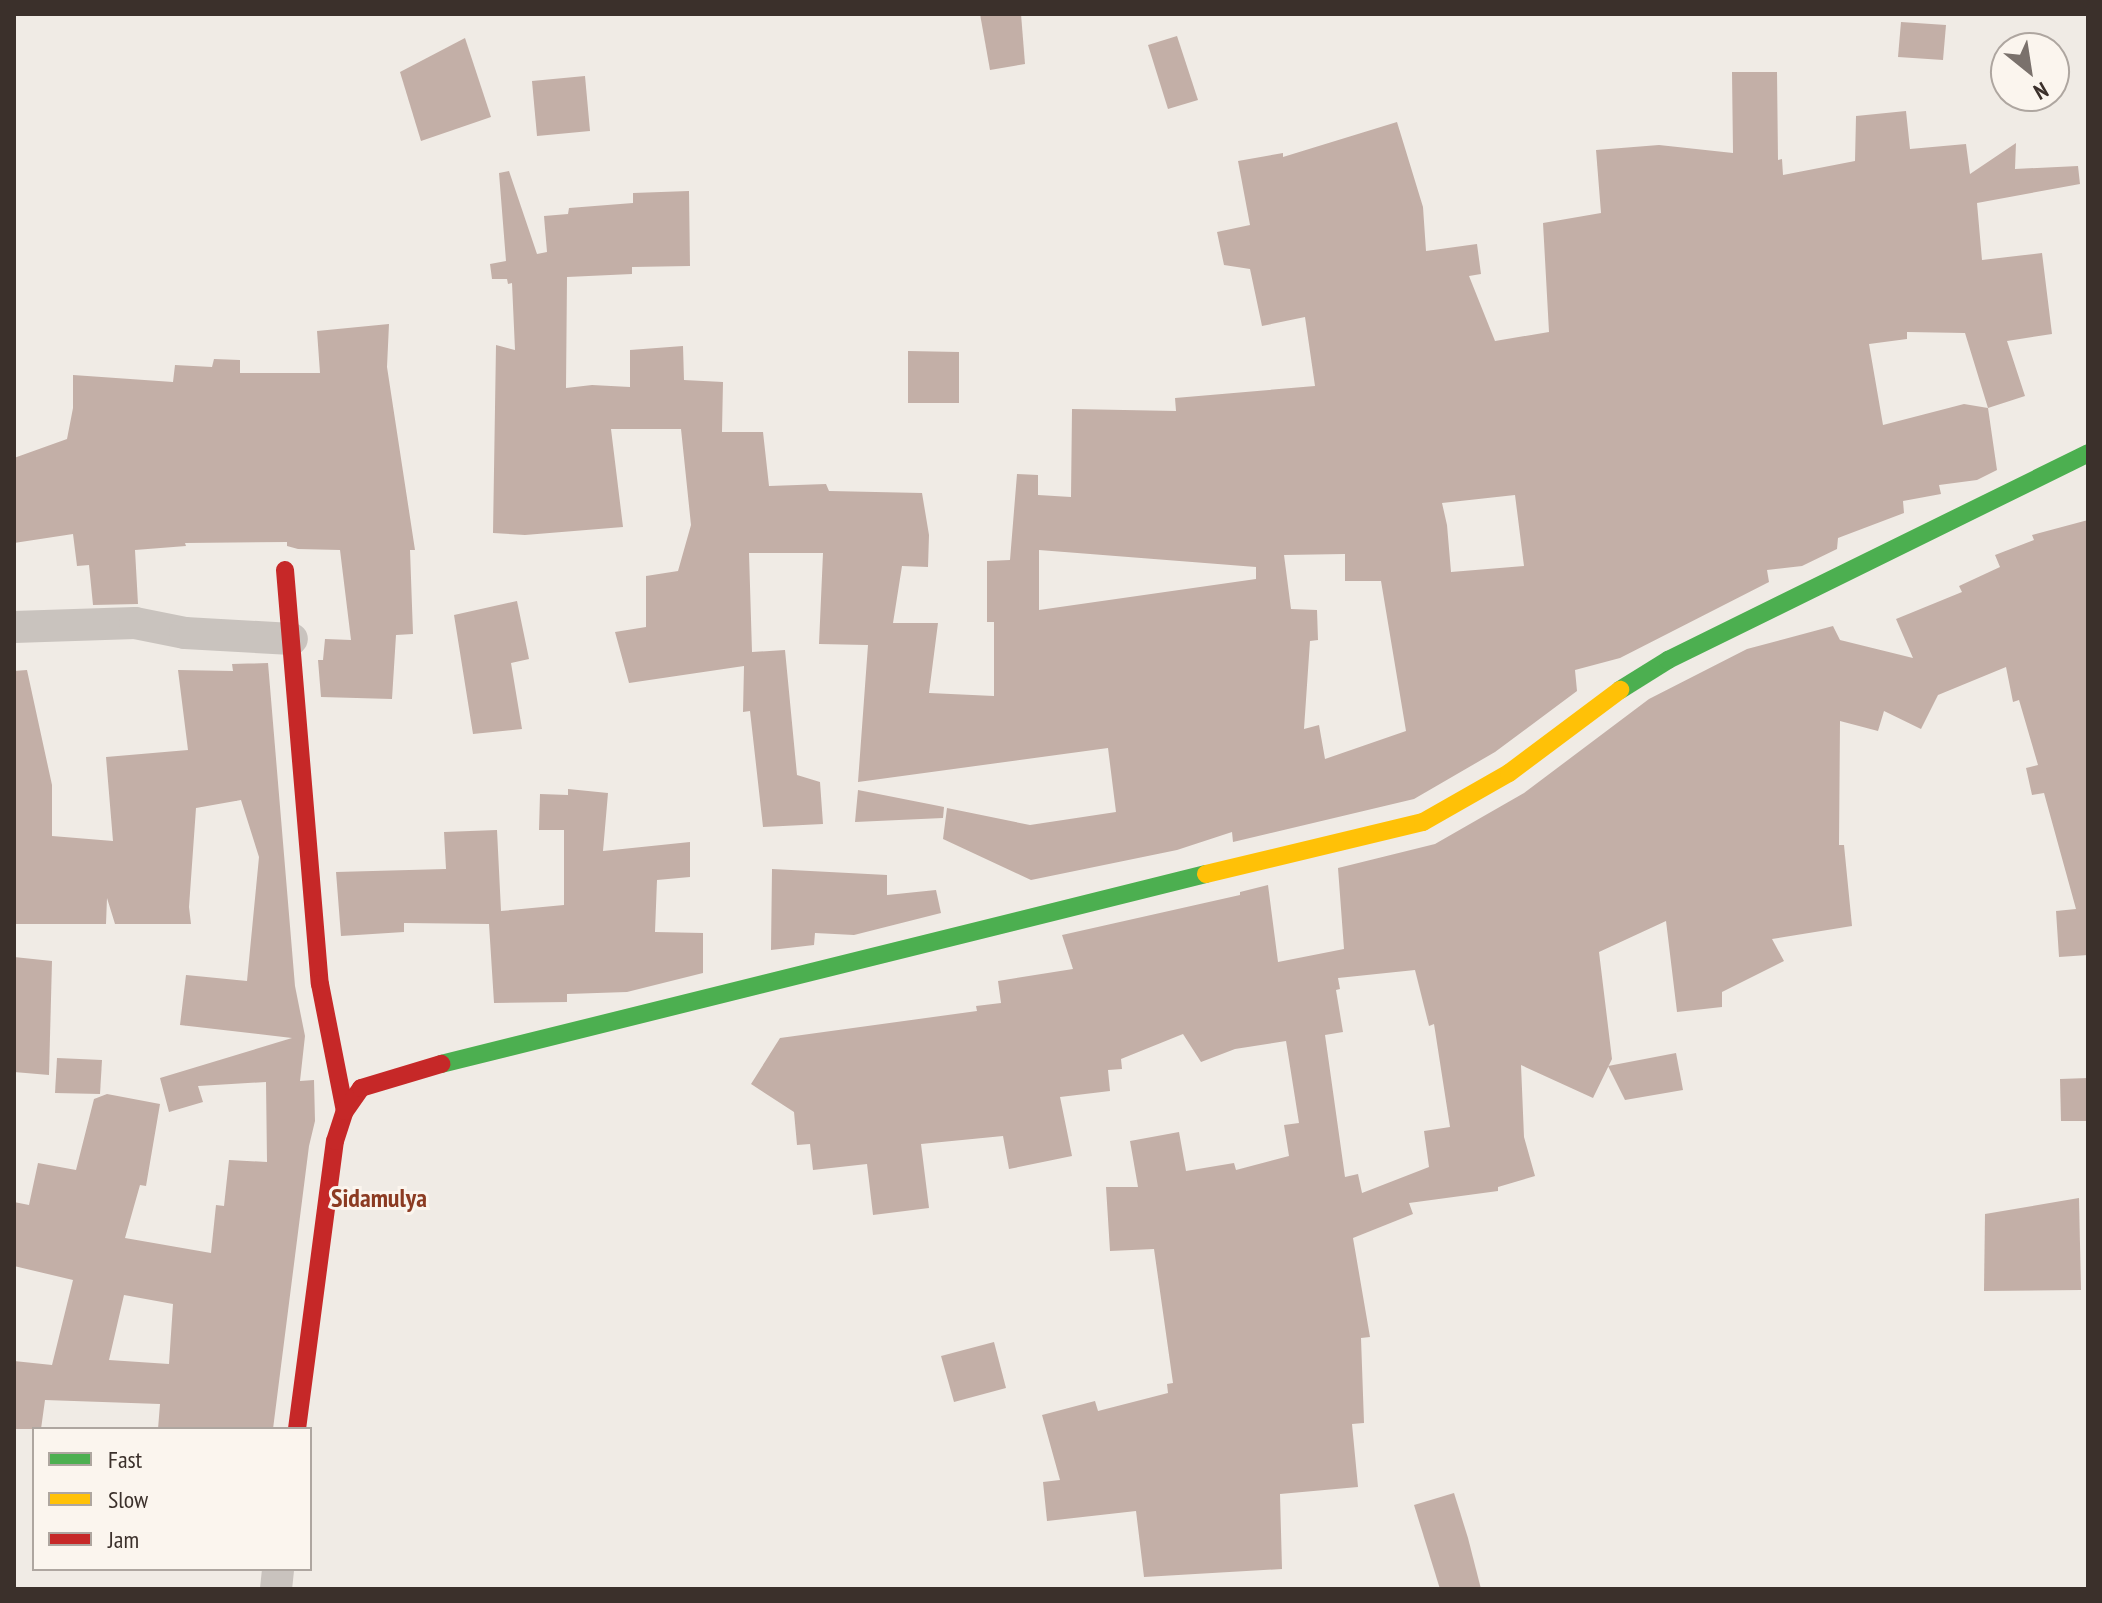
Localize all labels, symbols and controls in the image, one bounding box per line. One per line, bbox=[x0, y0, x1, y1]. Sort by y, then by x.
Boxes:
north arrow bbox=[1990, 32, 2070, 112]
text: N bbox=[2029, 76, 2053, 106]
district label: Sidamulya bbox=[331, 1182, 427, 1214]
legend bbox=[32, 1427, 312, 1571]
text: Fast bbox=[108, 1444, 142, 1475]
text: Slow bbox=[108, 1484, 148, 1515]
text: Jam bbox=[108, 1524, 139, 1555]

